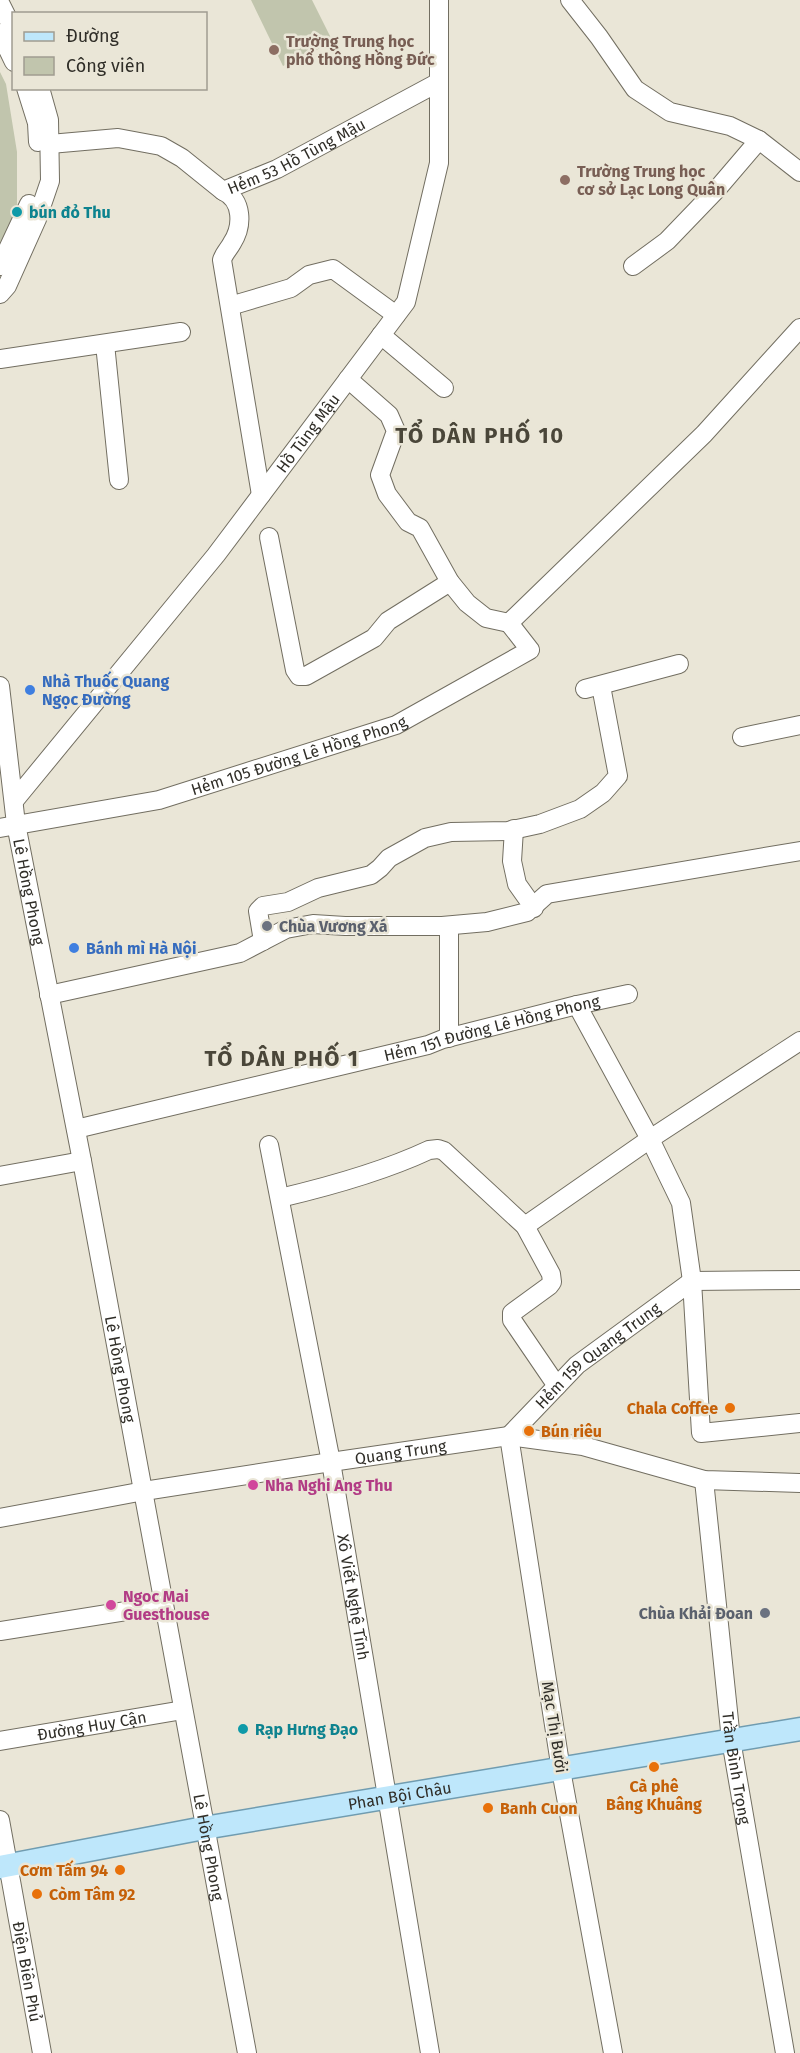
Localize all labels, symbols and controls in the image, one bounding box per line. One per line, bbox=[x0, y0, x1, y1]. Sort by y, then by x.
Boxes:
legend bbox=[12, 12, 207, 90]
text: Đường bbox=[66, 25, 120, 47]
place label: Trường Trung học phổ thông Hồng Đức bbox=[286, 32, 435, 69]
marker: Trường Trung học phổ thông Hồng Đức bbox=[267, 43, 281, 57]
text: Công viên bbox=[66, 55, 145, 77]
street label: Hẻm 53 Hồ Tùng Mậu bbox=[225, 114, 369, 198]
place label: Trường Trung học cơ sở Lạc Long Quân bbox=[577, 162, 725, 199]
marker: Trường Trung học cơ sở Lạc Long Quân bbox=[558, 173, 572, 187]
place label: bún đỏ Thu bbox=[29, 203, 111, 222]
marker: bún đỏ Thu bbox=[10, 205, 24, 219]
street label: Hồ Tùng Mậu bbox=[272, 390, 344, 476]
district label: TỔ DÂN PHỐ 10 bbox=[395, 418, 565, 449]
place label: Nhà Thuốc Quang Ngọc Đường bbox=[42, 671, 169, 709]
marker: Nhà Thuốc Quang Ngọc Đường bbox=[23, 683, 37, 697]
street label: Hẻm 105 Đường Lê Hồng Phong bbox=[189, 712, 411, 799]
street label: Lê Hồng Phong bbox=[9, 837, 49, 947]
place label: Chùa Vương Xá bbox=[279, 917, 388, 936]
marker: Chùa Vương Xá bbox=[260, 919, 274, 933]
place label: Bánh mì Hà Nội bbox=[86, 939, 196, 958]
marker: Bánh mì Hà Nội bbox=[67, 941, 81, 955]
street label: Hẻm 151 Đường Lê Hồng Phong bbox=[382, 991, 602, 1065]
district label: TỔ DÂN PHỐ 1 bbox=[205, 1041, 359, 1072]
street label: Hẻm 159 Quang Trung bbox=[531, 1298, 665, 1413]
street label: Lê Hồng Phong bbox=[101, 1314, 139, 1425]
place label: Chala Coffee bbox=[627, 1399, 718, 1418]
marker: Chala Coffee bbox=[723, 1401, 737, 1415]
place label: Bún riêu bbox=[541, 1422, 602, 1441]
marker: Bún riêu bbox=[522, 1424, 536, 1438]
street label: Quang Trung bbox=[354, 1436, 448, 1468]
place label: Nha Nghi Ang Thu bbox=[265, 1476, 393, 1495]
marker: Nha Nghi Ang Thu bbox=[246, 1478, 260, 1492]
street label: Xô Viết Nghệ Tĩnh bbox=[333, 1533, 373, 1662]
place label: Ngoc Mai Guesthouse bbox=[123, 1587, 210, 1624]
marker: Ngoc Mai Guesthouse bbox=[104, 1598, 118, 1612]
place label: Chùa Khải Đoan bbox=[639, 1604, 753, 1623]
marker: Chùa Khải Đoan bbox=[758, 1606, 772, 1620]
street label: Mạc Thị Bưởi bbox=[538, 1680, 571, 1774]
street label: Đường Huy Cận bbox=[36, 1707, 148, 1745]
street label: Trần Bình Trọng bbox=[718, 1711, 755, 1827]
place label: Rạp Hưng Đạo bbox=[255, 1720, 358, 1739]
marker: Rạp Hưng Đạo bbox=[236, 1722, 250, 1736]
marker: Cà phê Bâng Khuâng bbox=[647, 1760, 661, 1774]
place label: Cà phê Bâng Khuâng bbox=[606, 1777, 702, 1814]
street label: Phan Bội Châu bbox=[346, 1778, 453, 1814]
street label: Lê Hồng Phong bbox=[189, 1792, 228, 1903]
place label: Banh Cuon bbox=[500, 1799, 578, 1818]
marker: Banh Cuon bbox=[481, 1801, 495, 1815]
place label: Cơm Tấm 94 bbox=[20, 1860, 108, 1880]
marker: Cơm Tấm 94 bbox=[113, 1863, 127, 1877]
place label: Còm Tâm 92 bbox=[49, 1885, 135, 1904]
marker: Còm Tâm 92 bbox=[30, 1887, 44, 1901]
street label: Điện Biên Phủ bbox=[8, 1920, 45, 2023]

